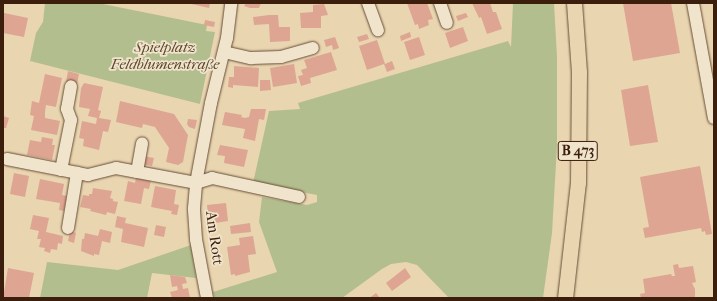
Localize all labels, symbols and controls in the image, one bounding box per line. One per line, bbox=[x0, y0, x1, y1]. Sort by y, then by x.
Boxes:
park label: Spielplatz Feldblumenstraße bbox=[111, 38, 219, 73]
road number: B 473 bbox=[557, 139, 599, 163]
street label: Am Rott bbox=[201, 210, 227, 266]

